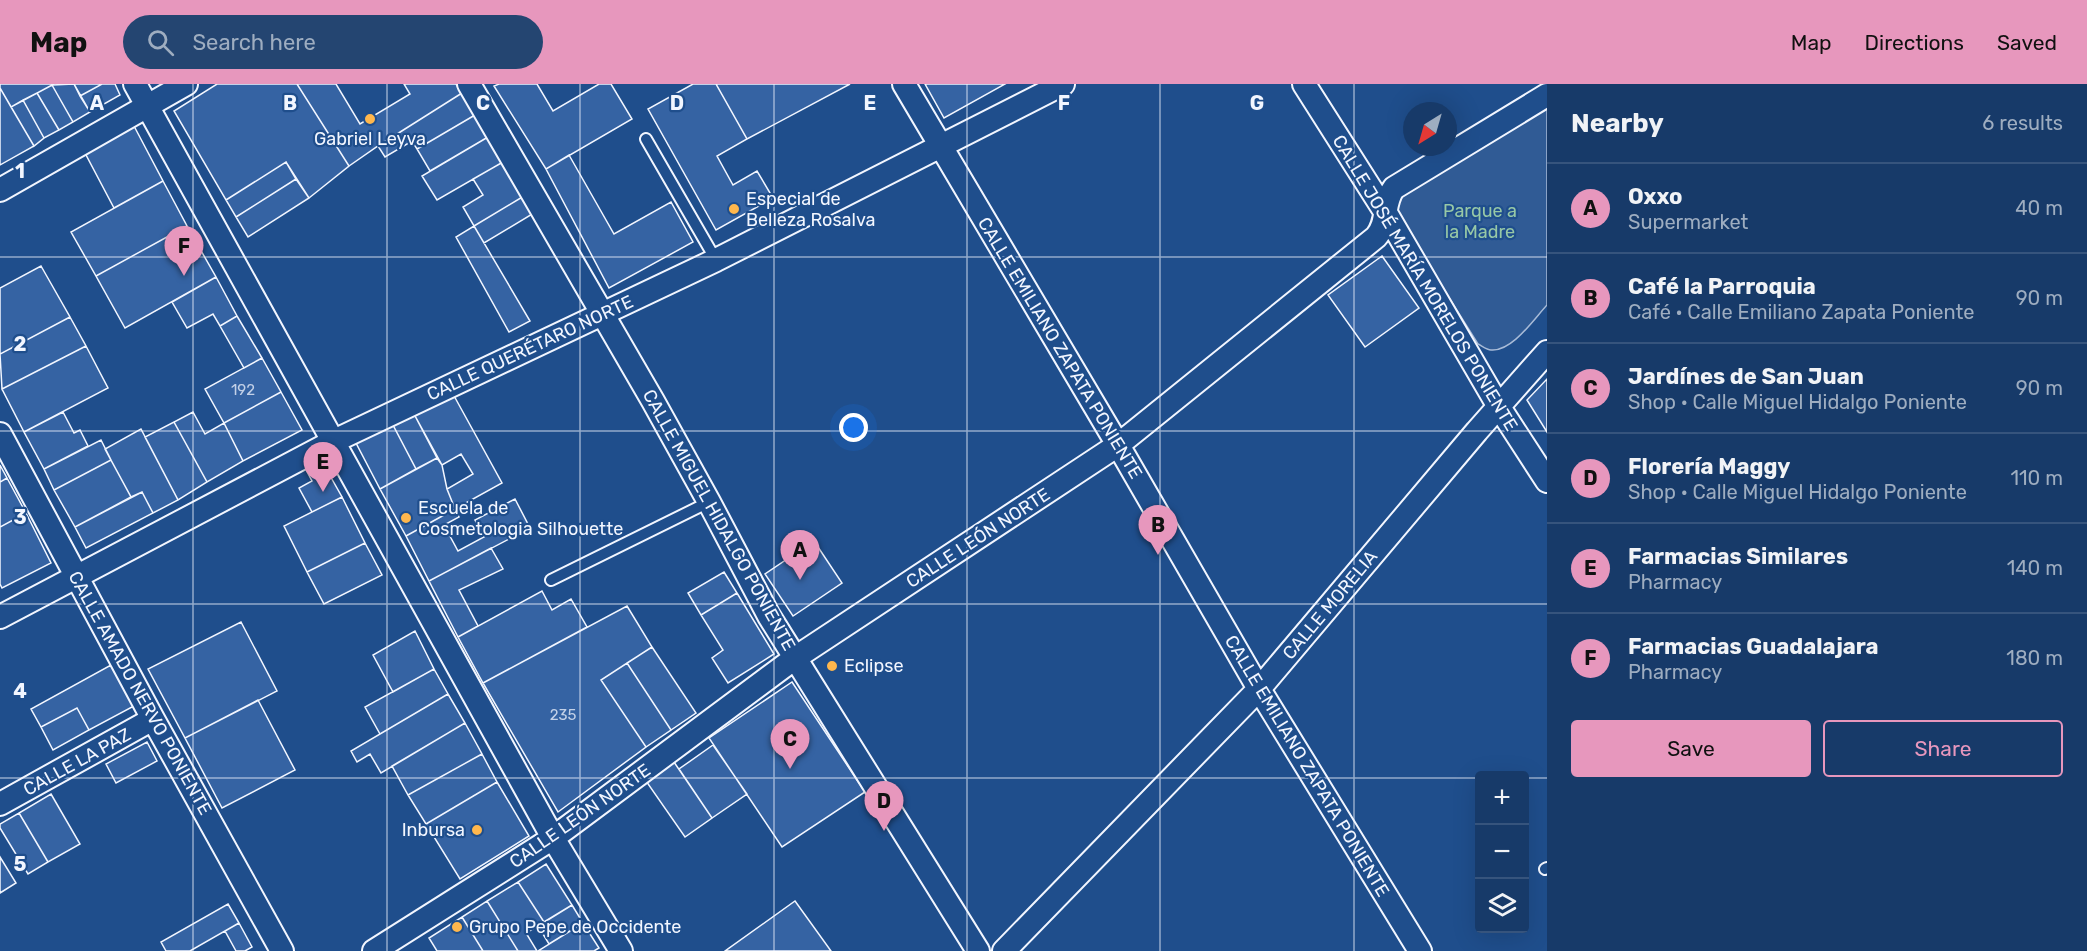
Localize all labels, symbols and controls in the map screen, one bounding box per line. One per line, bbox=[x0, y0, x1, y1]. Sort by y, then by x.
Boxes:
search box bbox=[123, 15, 543, 69]
text: Map bbox=[30, 26, 87, 59]
icon: search bbox=[144, 26, 177, 59]
text: Search here bbox=[192, 29, 316, 56]
text: Map bbox=[1791, 30, 1832, 55]
text: Directions bbox=[1865, 30, 1964, 55]
text: Saved bbox=[1997, 30, 2057, 55]
text: A bbox=[90, 91, 105, 115]
text: B bbox=[283, 91, 297, 115]
text: C bbox=[476, 91, 490, 115]
text: D bbox=[670, 91, 684, 115]
text: E bbox=[864, 91, 876, 115]
text: F bbox=[1058, 91, 1070, 115]
text: G bbox=[1250, 91, 1264, 115]
north arrow bbox=[1403, 102, 1457, 156]
text: Nearby bbox=[1571, 108, 1664, 139]
text: 6 results bbox=[1982, 111, 2063, 135]
marker: Gabriel Leyva bbox=[363, 112, 377, 126]
place label: Gabriel Leyva bbox=[314, 128, 426, 150]
street label: CALLE JOSÉ MARÍA MORELOS PONIENTE bbox=[1328, 131, 1522, 435]
text: 1 bbox=[15, 159, 25, 183]
text: Oxxo bbox=[1628, 183, 1682, 210]
place label: Especial de Belleza Rosalva bbox=[746, 188, 875, 231]
text: A bbox=[1583, 196, 1598, 220]
text: 40 m bbox=[2015, 196, 2063, 220]
park label: Parque a la Madre bbox=[1443, 200, 1517, 243]
marker: Especial de Belleza Rosalva bbox=[727, 202, 741, 216]
text: Supermarket bbox=[1628, 210, 1748, 234]
street label: CALLE EMILIANO ZAPATA PONIENTE bbox=[973, 213, 1147, 483]
pin: F bbox=[164, 226, 204, 276]
text: Café la Parroquia bbox=[1628, 273, 1816, 300]
text: B bbox=[1583, 286, 1598, 310]
text: 90 m bbox=[2016, 286, 2063, 310]
street label: CALLE QUERÉTARO NORTE bbox=[423, 290, 637, 406]
text: Café · Calle Emiliano Zapata Poniente bbox=[1628, 300, 1975, 324]
text: 2 bbox=[14, 332, 27, 356]
text: Jardínes de San Juan bbox=[1628, 363, 1864, 390]
text: C bbox=[1583, 376, 1598, 400]
text: 90 m bbox=[2016, 376, 2063, 400]
house number: 192 bbox=[231, 381, 255, 399]
street label: CALLE MIGUEL HIDALGO PONIENTE bbox=[638, 385, 800, 655]
text: Shop · Calle Miguel Hidalgo Poniente bbox=[1628, 390, 1967, 414]
your location bbox=[839, 413, 868, 442]
pin: E bbox=[304, 442, 342, 492]
text: Florería Maggy bbox=[1628, 453, 1790, 480]
text: D bbox=[1583, 466, 1598, 490]
text: 110 m bbox=[2011, 466, 2063, 490]
text: Shop · Calle Miguel Hidalgo Poniente bbox=[1628, 480, 1967, 504]
street label: CALLE LEÓN NORTE bbox=[902, 483, 1054, 593]
place label: Escuela de Cosmetologia Silhouette bbox=[418, 497, 623, 540]
text: 3 bbox=[13, 505, 27, 529]
pin: B bbox=[1138, 506, 1178, 555]
marker: Escuela de Cosmetologia Silhouette bbox=[399, 511, 413, 525]
pin: A bbox=[780, 530, 820, 580]
text: Farmacias Similares bbox=[1628, 543, 1848, 570]
street label: CALLE MORELIA bbox=[1278, 546, 1382, 664]
text: E bbox=[1584, 556, 1597, 580]
text: 140 m bbox=[2007, 556, 2063, 580]
street label: CALLE AMADO NERVO PONIENTE bbox=[64, 567, 216, 819]
text: Pharmacy bbox=[1628, 570, 1722, 594]
street label: CALLE EMILIANO ZAPATA PONIENTE bbox=[1220, 631, 1394, 901]
text: Farmacias Guadalajara bbox=[1628, 633, 1879, 660]
text: F bbox=[1584, 646, 1597, 670]
text: 180 m bbox=[2006, 646, 2063, 670]
place label: Eclipse bbox=[844, 655, 903, 677]
marker: Eclipse bbox=[825, 659, 839, 673]
text: Pharmacy bbox=[1628, 660, 1722, 684]
text: 4 bbox=[13, 679, 27, 703]
house number: 235 bbox=[550, 706, 576, 724]
pin: C bbox=[770, 720, 810, 769]
button: Save bbox=[1571, 720, 1811, 777]
button: Share bbox=[1823, 720, 2063, 777]
street label: CALLE LA PAZ bbox=[19, 723, 135, 801]
street label: CALLE LEÓN NORTE bbox=[505, 759, 655, 873]
map controls bbox=[1475, 771, 1529, 933]
button: + bbox=[1475, 771, 1529, 825]
pin: D bbox=[864, 782, 904, 831]
place label: Inbursa bbox=[402, 819, 465, 841]
marker: Inbursa bbox=[470, 823, 484, 837]
button: − bbox=[1475, 825, 1529, 879]
text: 5 bbox=[14, 852, 27, 876]
button: layers bbox=[1475, 879, 1529, 933]
place label: Grupo Pepe de Occidente bbox=[469, 916, 681, 938]
marker: Grupo Pepe de Occidente bbox=[450, 920, 464, 934]

